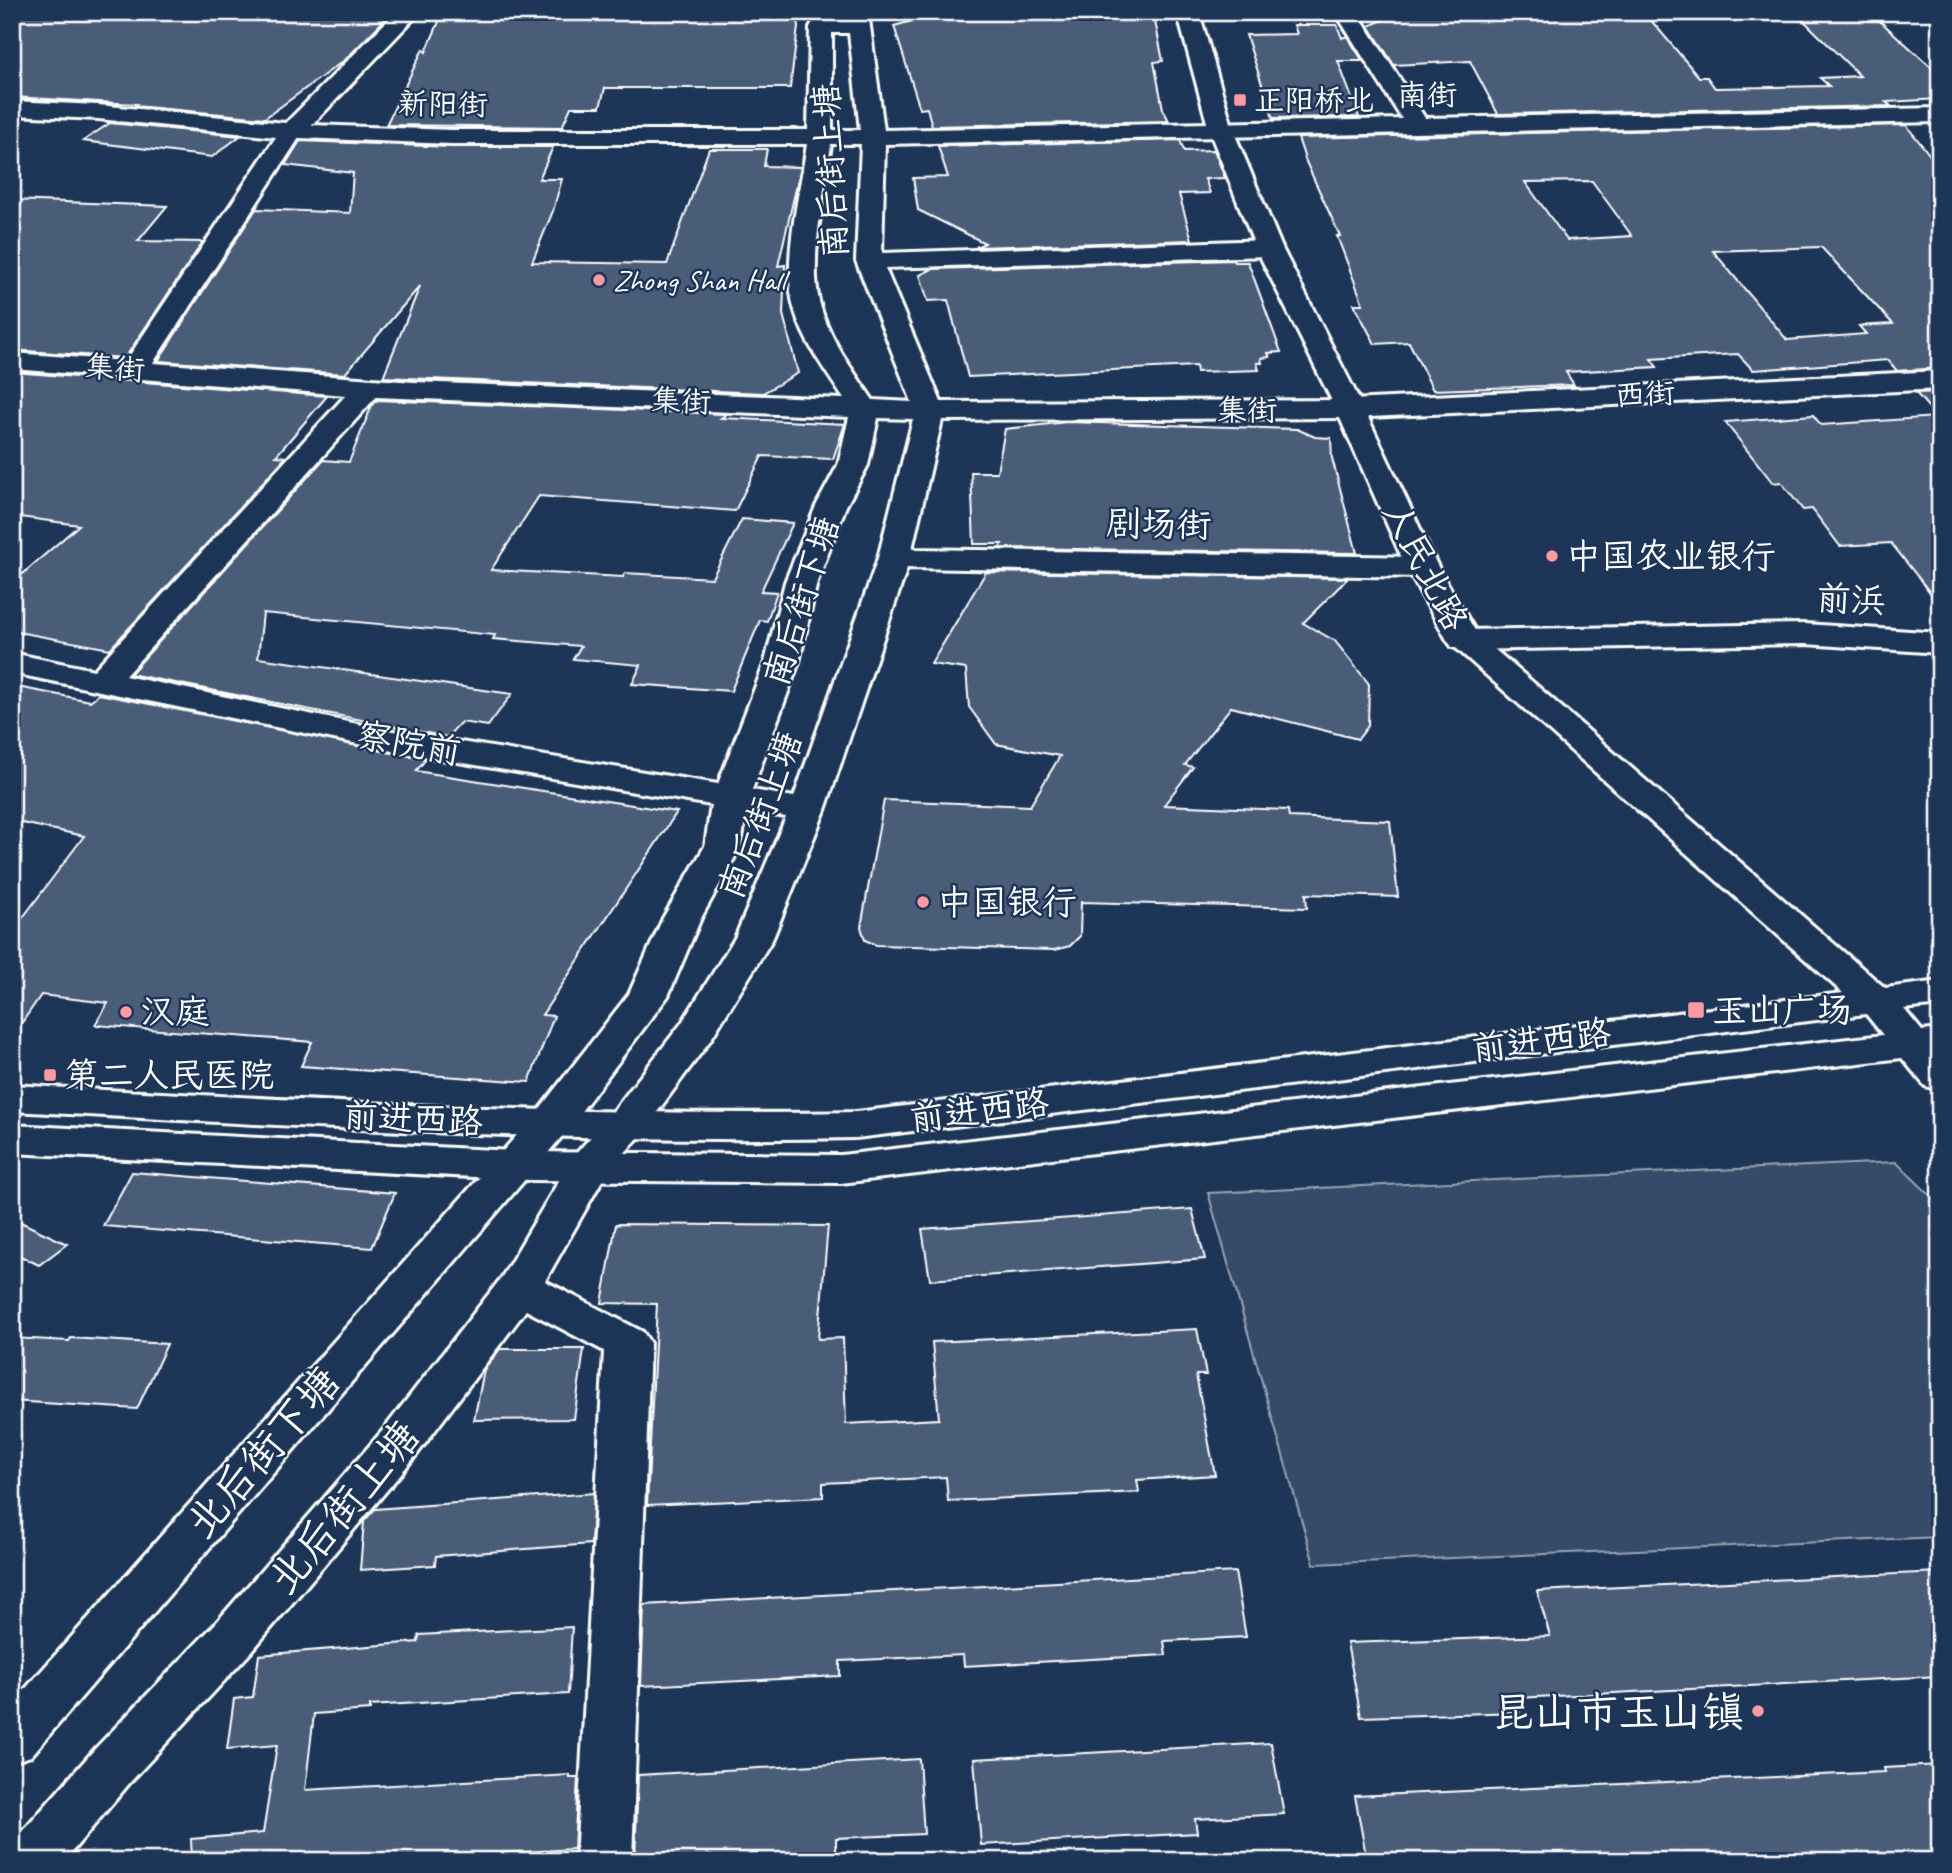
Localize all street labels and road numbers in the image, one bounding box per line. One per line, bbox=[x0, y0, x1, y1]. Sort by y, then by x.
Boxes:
street label: 南街 bbox=[1397, 75, 1457, 115]
street label: 南后街上塘 bbox=[803, 82, 858, 260]
street label: 新阳街 bbox=[398, 84, 488, 124]
street label: 集街 bbox=[84, 347, 146, 389]
street label: 西街 bbox=[1614, 373, 1676, 415]
street label: 集街 bbox=[650, 381, 712, 421]
street label: 集街 bbox=[1217, 391, 1277, 429]
street label: 人民北路 bbox=[1373, 494, 1478, 639]
street label: 剧场街 bbox=[1106, 501, 1212, 548]
street label: 南后街下塘 bbox=[753, 511, 850, 691]
street label: 前浜 bbox=[1815, 575, 1887, 624]
street label: 察院前 bbox=[353, 712, 465, 775]
street label: 南后街上塘 bbox=[708, 725, 813, 905]
street label: 前进西路 bbox=[1469, 1010, 1613, 1071]
street label: 前进西路 bbox=[907, 1080, 1051, 1141]
street label: 前进西路 bbox=[342, 1092, 484, 1145]
street label: 北后街下塘 bbox=[174, 1356, 352, 1550]
street label: 北后街上塘 bbox=[256, 1410, 432, 1605]

